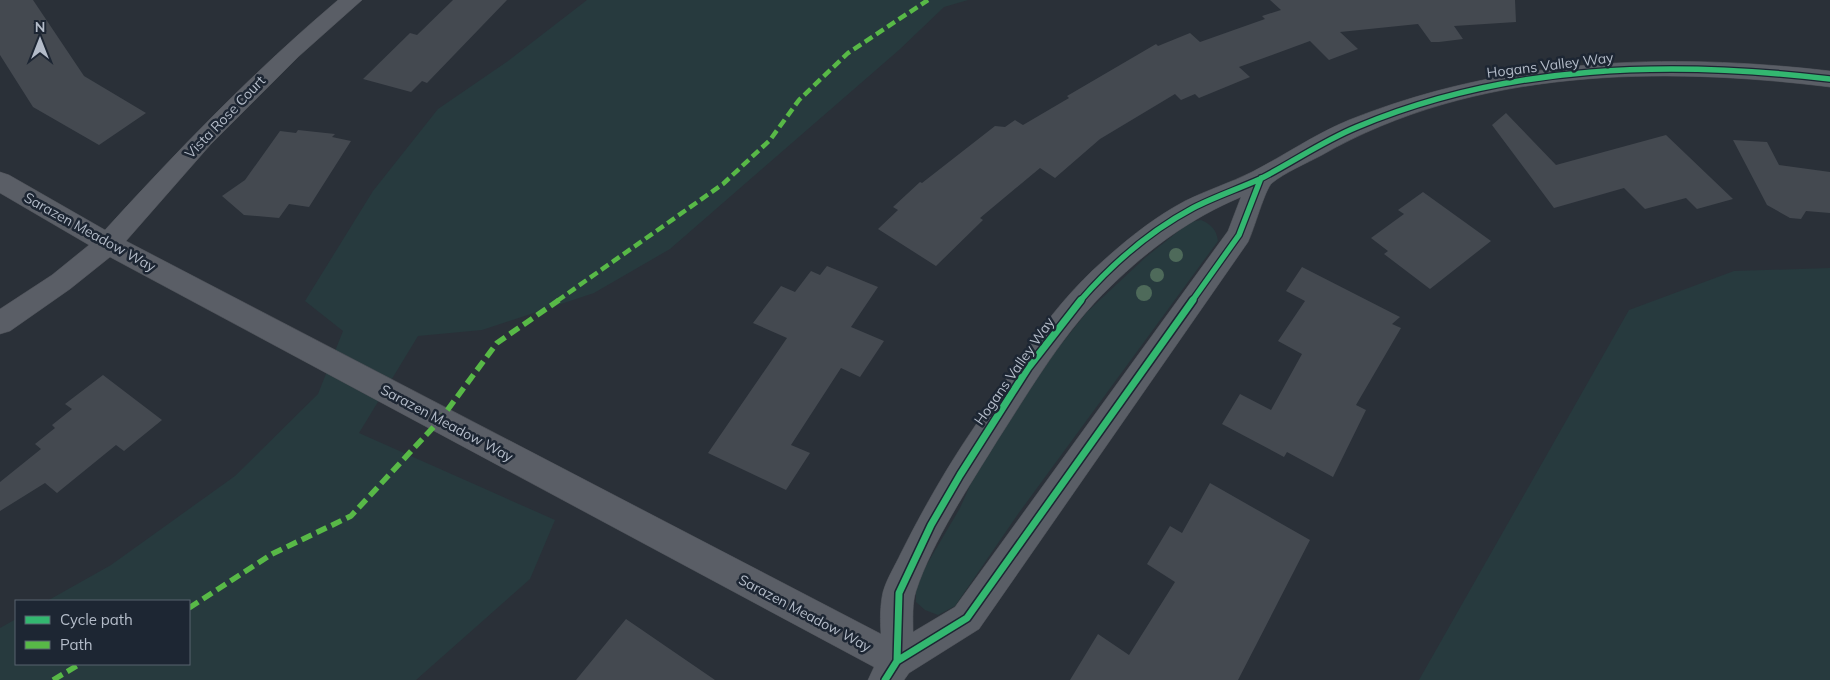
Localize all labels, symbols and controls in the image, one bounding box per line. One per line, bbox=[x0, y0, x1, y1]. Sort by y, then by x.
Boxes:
north arrow bbox=[15, 15, 65, 65]
text: N bbox=[35, 18, 45, 36]
street label: Hogans Valley Way bbox=[1486, 48, 1615, 82]
street label: Vista Rose Court bbox=[181, 72, 269, 162]
street label: Sarazen Meadow Way bbox=[21, 188, 159, 276]
street label: Hogans Valley Way bbox=[970, 313, 1058, 428]
street label: Sarazen Meadow Way bbox=[378, 380, 517, 466]
street label: Sarazen Meadow Way bbox=[736, 570, 875, 656]
legend bbox=[15, 600, 190, 665]
text: Cycle path bbox=[60, 610, 133, 629]
text: Path bbox=[60, 635, 92, 654]

